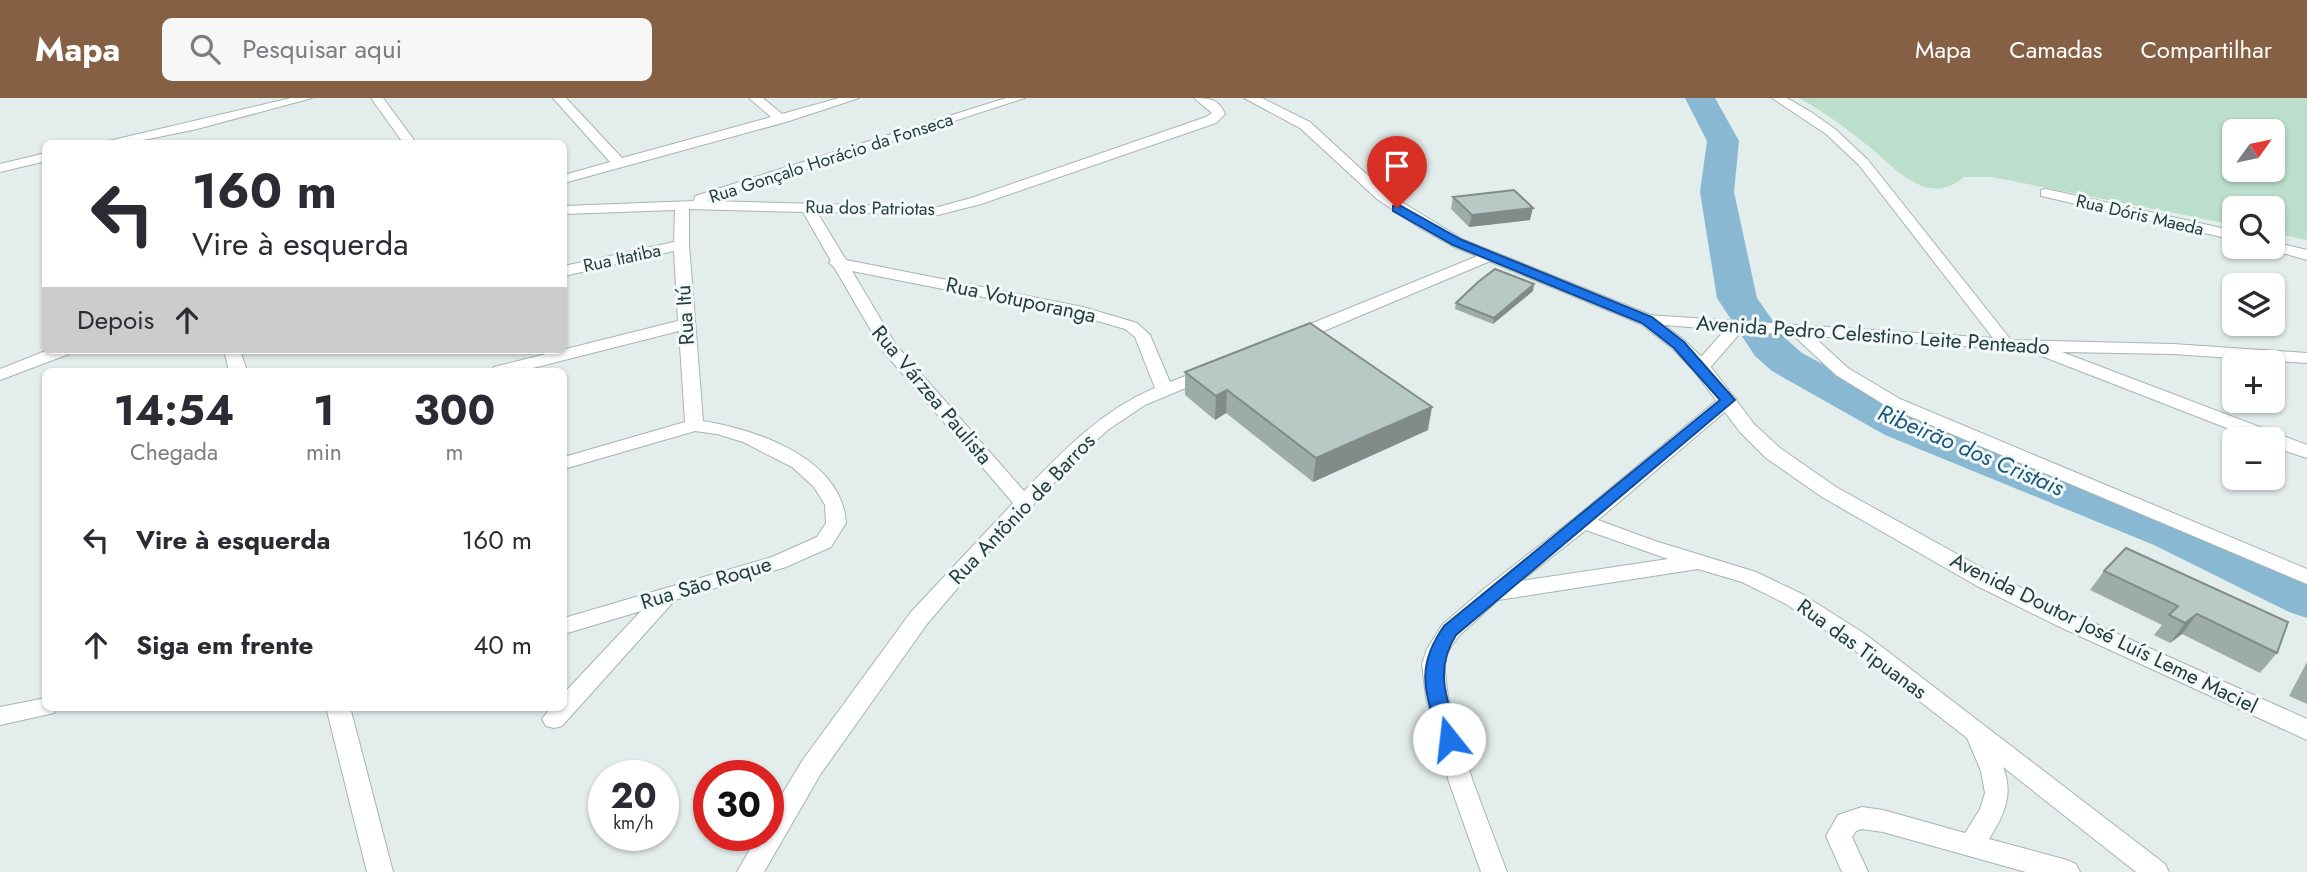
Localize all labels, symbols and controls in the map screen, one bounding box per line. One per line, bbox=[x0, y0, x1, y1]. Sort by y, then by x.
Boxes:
search box bbox=[162, 18, 652, 81]
text: Mapa bbox=[35, 26, 120, 73]
icon: search bbox=[186, 30, 224, 68]
text: Pesquisar aqui bbox=[242, 30, 402, 68]
text: Mapa bbox=[1915, 32, 1971, 67]
text: Camadas bbox=[2009, 32, 2102, 67]
text: Compartilhar bbox=[2140, 32, 2272, 67]
street label: Rua Gonçalo Horácio da Fonseca bbox=[706, 106, 956, 210]
north arrow bbox=[2222, 119, 2286, 182]
map controls bbox=[2222, 119, 2285, 490]
pin bbox=[1367, 136, 1427, 208]
icon: arrive bbox=[1378, 147, 1416, 185]
text: 160 m bbox=[192, 156, 337, 226]
icon: left bbox=[77, 168, 168, 259]
street label: Rua Dóris Maeda bbox=[2073, 188, 2207, 242]
street label: Rua dos Patriotas bbox=[805, 194, 935, 222]
button: search bbox=[2222, 196, 2285, 259]
text: Vire à esquerda bbox=[192, 221, 409, 267]
street label: Rua Itatiba bbox=[581, 237, 663, 279]
street label: Rua Votuporanga bbox=[943, 269, 1099, 331]
button: layers bbox=[2222, 273, 2285, 336]
street label: Rua Itú bbox=[668, 284, 702, 346]
text: Depois bbox=[77, 301, 154, 339]
icon: ahead bbox=[168, 301, 206, 339]
street label: Avenida Pedro Celestino Leite Penteado bbox=[1695, 308, 2051, 362]
street label: Rua Várzea Paulista bbox=[865, 319, 999, 471]
button: + bbox=[2222, 350, 2285, 413]
text: 14:54 bbox=[114, 380, 234, 441]
text: 1 bbox=[313, 380, 335, 441]
text: 300 bbox=[414, 380, 495, 441]
water label: Ribeirão dos Cristais bbox=[1873, 395, 2070, 505]
street label: Rua Antônio de Barros bbox=[942, 427, 1102, 591]
button: − bbox=[2222, 427, 2285, 490]
text: Chegada bbox=[130, 435, 218, 469]
text: min bbox=[306, 435, 342, 469]
text: m bbox=[445, 435, 463, 469]
icon: left bbox=[77, 521, 115, 559]
text: Vire à esquerda bbox=[136, 521, 331, 559]
text: 160 m bbox=[462, 521, 532, 559]
street label: Avenida Doutor José Luís Leme Maciel bbox=[1945, 545, 2263, 721]
street label: Rua São Roque bbox=[637, 549, 775, 617]
street label: Rua das Tipuanas bbox=[1791, 592, 1933, 706]
icon: ahead bbox=[77, 626, 115, 664]
text: Siga em frente bbox=[136, 626, 313, 664]
text: 40 m bbox=[473, 626, 532, 664]
position arrow bbox=[1412, 702, 1486, 776]
speed limit sign: 30 bbox=[693, 760, 784, 851]
text: 20 bbox=[610, 771, 657, 821]
text: km/h bbox=[613, 810, 654, 836]

